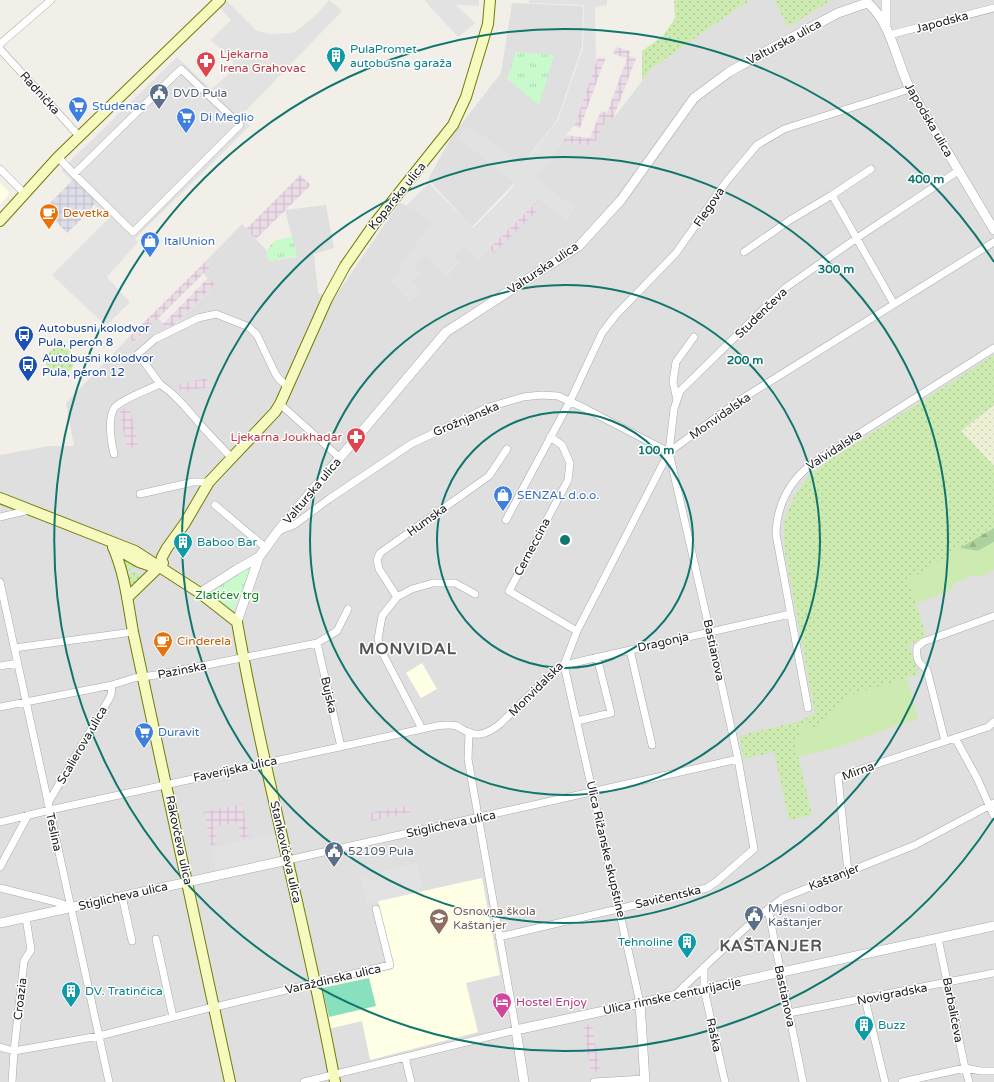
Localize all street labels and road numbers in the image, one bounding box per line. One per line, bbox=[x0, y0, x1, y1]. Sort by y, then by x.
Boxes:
street label: Japodska bbox=[914, 8, 970, 36]
street label: Valturska ulica bbox=[744, 16, 824, 68]
street label: Radnička bbox=[17, 69, 63, 117]
street label: Japodska ulica bbox=[902, 80, 956, 160]
street label: Koparska ulica bbox=[366, 159, 428, 233]
street label: Flegova bbox=[691, 185, 727, 229]
street label: Valturska ulica bbox=[505, 239, 581, 297]
street label: Studenčeva bbox=[732, 285, 790, 341]
street label: Monvidalska bbox=[687, 390, 753, 442]
street label: Grožnjanska bbox=[431, 399, 501, 439]
street label: Valvidalska bbox=[804, 427, 864, 473]
street label: Valturska ulica bbox=[280, 455, 344, 527]
street label: Humska bbox=[404, 501, 450, 539]
street label: Cerneccina bbox=[511, 516, 553, 578]
street label: Bastianova bbox=[701, 618, 727, 682]
street label: Dragonja bbox=[636, 629, 690, 655]
street label: Pazinska bbox=[156, 658, 208, 682]
street label: Monvidalska bbox=[506, 659, 566, 719]
street label: Bujska bbox=[318, 675, 340, 715]
street label: Scalierova ulica bbox=[54, 704, 110, 786]
street label: Faverijska ulica bbox=[192, 753, 278, 785]
street label: Mirna bbox=[840, 759, 876, 783]
street label: Ulica Rižanske skupštine bbox=[583, 780, 629, 919]
street label: Rakovčeva ulica bbox=[163, 794, 195, 886]
street label: Stankovićeva ulica bbox=[267, 800, 305, 904]
street label: Stiglicheva ulica bbox=[405, 808, 497, 840]
street label: Teslina bbox=[43, 811, 65, 853]
street label: Kaštanjer bbox=[807, 860, 862, 894]
street label: Stiglicheva ulica bbox=[77, 879, 169, 913]
street label: Savičentska bbox=[634, 883, 702, 911]
street label: Varaždinska ulica bbox=[284, 961, 382, 997]
street label: Bastianova bbox=[772, 964, 798, 1028]
street label: Ulica rimske centurijacije bbox=[602, 974, 742, 1017]
street label: Barbalićeva bbox=[940, 976, 966, 1044]
street label: Croazia bbox=[10, 977, 30, 1021]
street label: Novigradska bbox=[856, 980, 928, 1008]
street label: Raška bbox=[704, 1017, 724, 1053]

